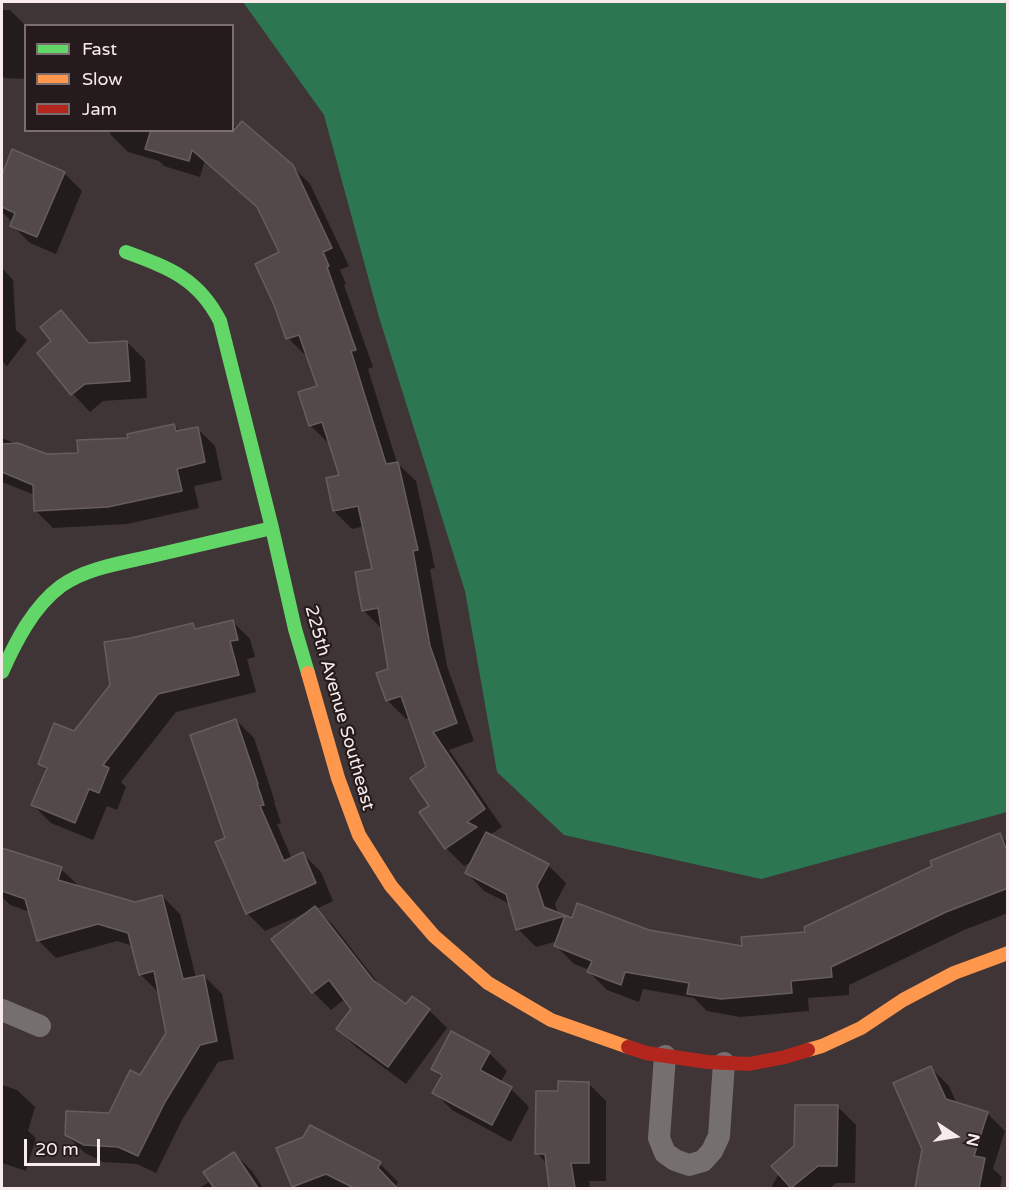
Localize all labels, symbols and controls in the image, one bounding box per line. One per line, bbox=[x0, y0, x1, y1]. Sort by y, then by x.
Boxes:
legend bbox=[24, 24, 234, 132]
text: Fast bbox=[82, 38, 117, 60]
text: Slow bbox=[82, 68, 123, 90]
text: Jam bbox=[82, 98, 117, 120]
street label: 225th Avenue Southeast bbox=[299, 603, 379, 813]
north arrow bbox=[925, 1106, 985, 1166]
scale bar bbox=[27, 1127, 104, 1165]
text: N bbox=[961, 1131, 984, 1148]
text: 20 m bbox=[35, 1138, 79, 1160]

